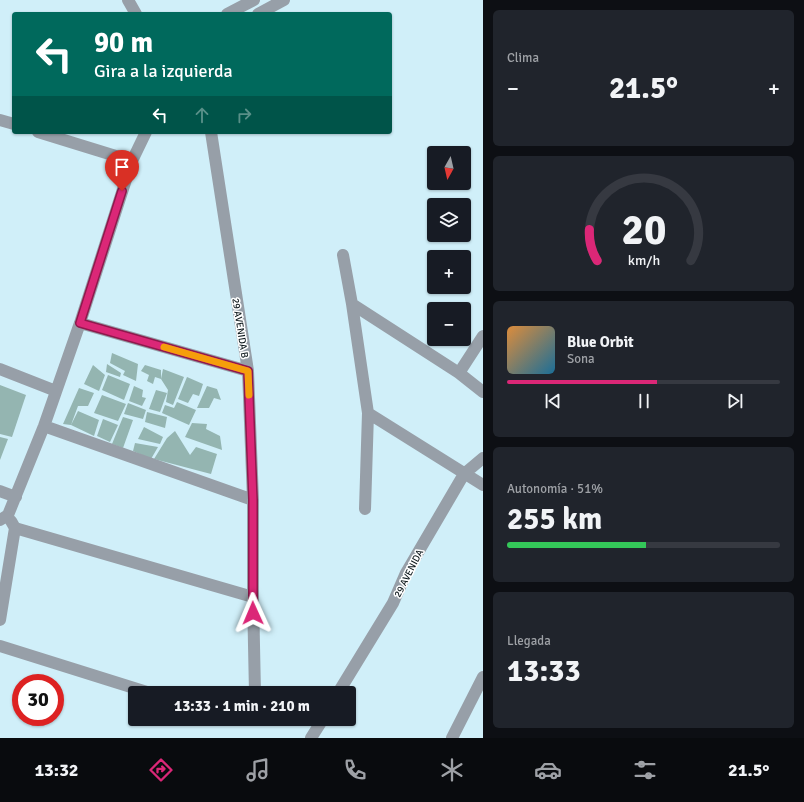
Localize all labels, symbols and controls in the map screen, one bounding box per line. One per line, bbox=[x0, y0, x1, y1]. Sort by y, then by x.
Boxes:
text: 90 m bbox=[94, 26, 153, 60]
icon: left bbox=[28, 28, 80, 80]
text: Clima bbox=[507, 50, 539, 66]
text: Gira a la izquierda bbox=[94, 60, 233, 82]
text: 21.5° bbox=[609, 70, 678, 107]
text: − bbox=[507, 75, 519, 102]
text: + bbox=[768, 75, 780, 102]
icon: left bbox=[149, 104, 171, 126]
icon: ahead bbox=[191, 104, 213, 126]
icon: right bbox=[233, 104, 255, 126]
north arrow bbox=[427, 146, 471, 190]
map controls bbox=[427, 146, 471, 346]
pin bbox=[105, 150, 139, 191]
icon: arrive bbox=[111, 156, 133, 178]
button: layers bbox=[427, 198, 471, 242]
text: 20 bbox=[621, 205, 666, 256]
button: + bbox=[427, 250, 471, 294]
text: km/h bbox=[627, 252, 660, 269]
street label: 29 AVENIDA B bbox=[229, 297, 251, 359]
button: − bbox=[427, 302, 471, 346]
text: Blue Orbit bbox=[567, 333, 634, 351]
text: Sona bbox=[567, 351, 595, 367]
icon: previous bbox=[542, 390, 564, 412]
icon: pause bbox=[633, 390, 655, 412]
icon: next bbox=[724, 390, 746, 412]
text: Autonomía · 51% bbox=[507, 481, 603, 497]
text: 255 km bbox=[507, 501, 602, 538]
street label: 29 AVENIDA bbox=[392, 547, 426, 599]
position arrow bbox=[232, 592, 274, 634]
text: Llegada bbox=[507, 633, 551, 649]
text: 13:33 bbox=[507, 653, 581, 690]
speed limit sign: 30 bbox=[12, 674, 64, 726]
text: 13:33 · 1 min · 210 m bbox=[174, 697, 310, 715]
icon: directions bbox=[147, 756, 175, 784]
icon: music bbox=[244, 756, 272, 784]
icon: phone bbox=[341, 756, 369, 784]
icon: climate bbox=[438, 756, 466, 784]
icon: car bbox=[534, 756, 562, 784]
icon: filters bbox=[631, 756, 659, 784]
text: 13:32 bbox=[34, 759, 79, 781]
text: 21.5° bbox=[728, 759, 770, 781]

